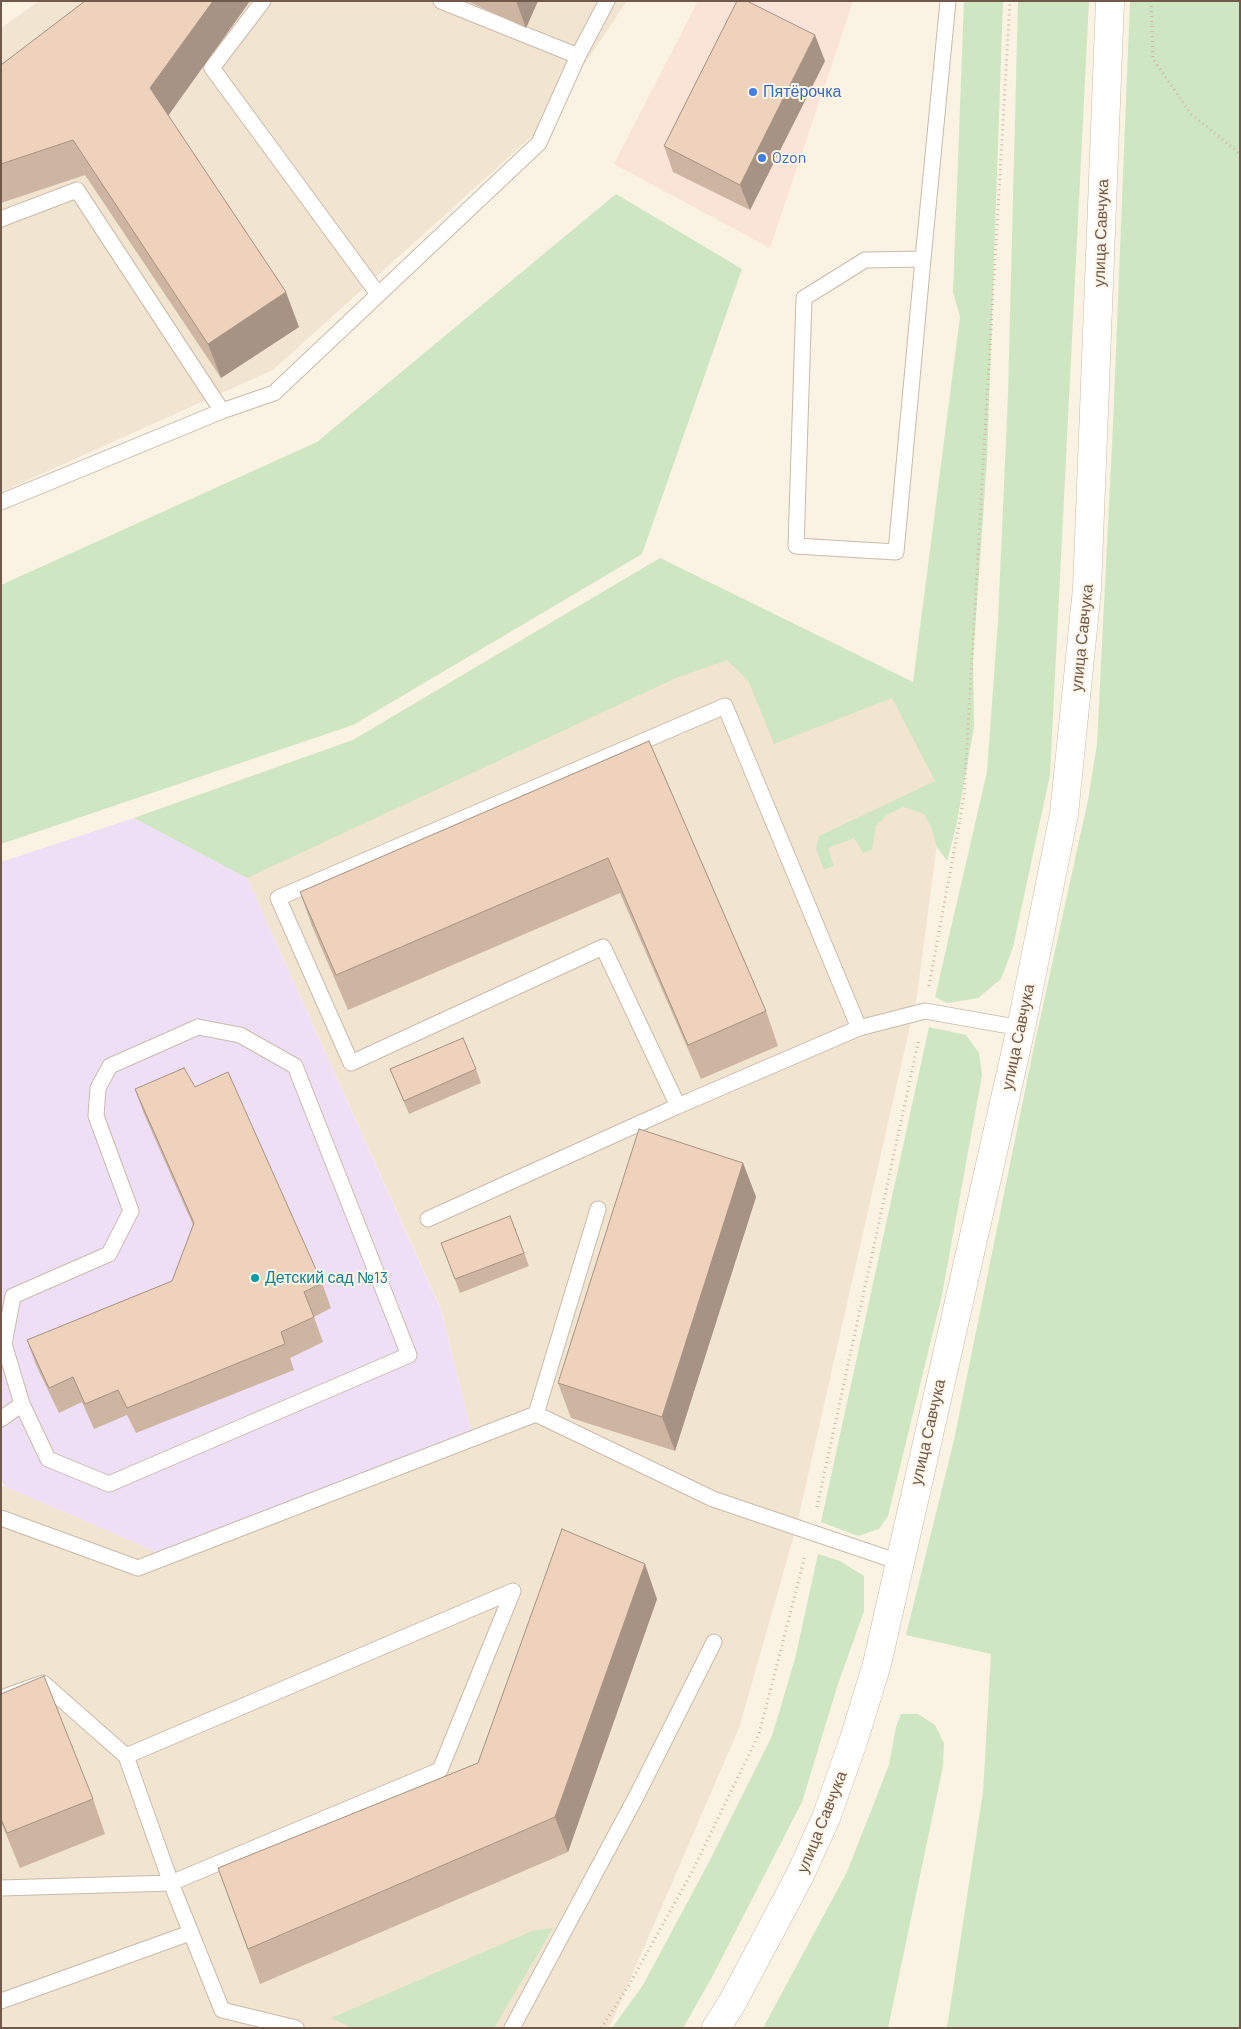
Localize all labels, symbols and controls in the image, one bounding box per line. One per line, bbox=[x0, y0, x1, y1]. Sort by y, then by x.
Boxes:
place label: Пятёрочка bbox=[763, 82, 841, 102]
marker: Пятёрочка bbox=[747, 86, 759, 98]
place label: Ozon bbox=[772, 148, 806, 168]
marker: Ozon bbox=[756, 152, 768, 164]
street label: улица Савчука bbox=[1090, 179, 1112, 287]
street label: улица Савчука bbox=[1067, 583, 1097, 693]
street label: улица Савчука bbox=[997, 982, 1039, 1092]
place label: Детский сад №13 bbox=[265, 1268, 388, 1288]
marker: Детский сад №13 bbox=[249, 1272, 261, 1284]
street label: улица Савчука bbox=[906, 1377, 950, 1487]
street label: улица Савчука bbox=[793, 1768, 851, 1876]

